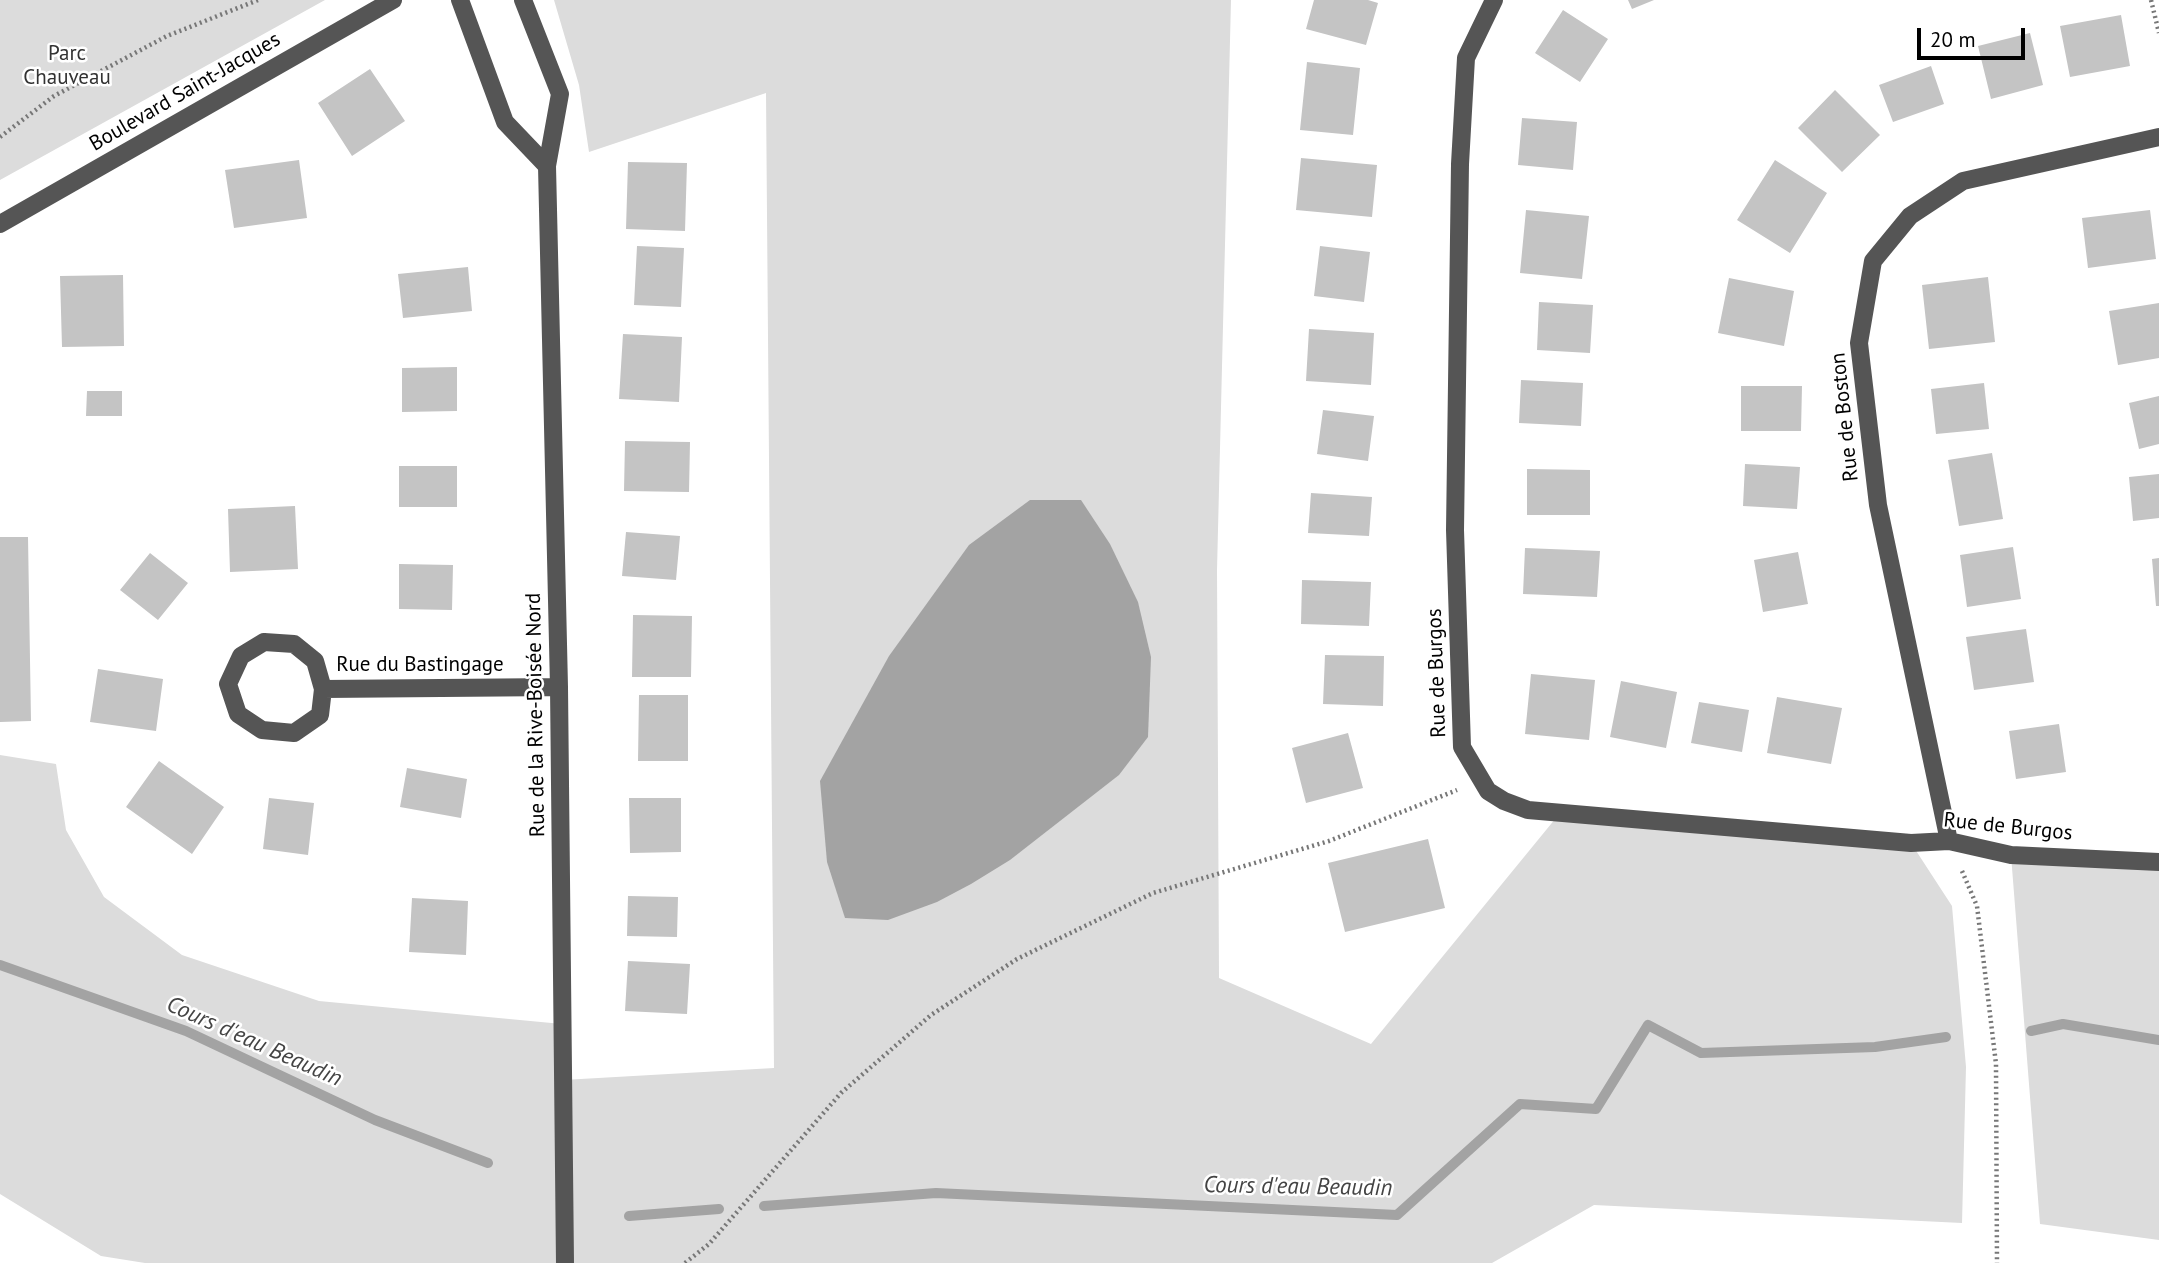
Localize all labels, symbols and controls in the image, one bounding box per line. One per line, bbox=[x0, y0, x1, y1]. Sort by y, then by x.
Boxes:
scale bar bbox=[1921, 14, 2030, 58]
text: 20 m bbox=[1930, 26, 1976, 53]
street label: Boulevard Saint-Jacques bbox=[85, 27, 285, 157]
park label: Parc Chauveau bbox=[23, 41, 111, 91]
street label: Rue de Boston bbox=[1826, 351, 1864, 483]
street label: Rue de la Rive-Boisée Nord bbox=[521, 593, 551, 837]
street label: Rue de Burgos bbox=[1422, 608, 1452, 738]
street label: Rue du Bastingage bbox=[336, 652, 504, 678]
street label: Rue de Burgos bbox=[1942, 808, 2074, 846]
water label: Cours d'eau Beaudin bbox=[162, 991, 346, 1093]
water label: Cours d'eau Beaudin bbox=[1203, 1172, 1393, 1202]

